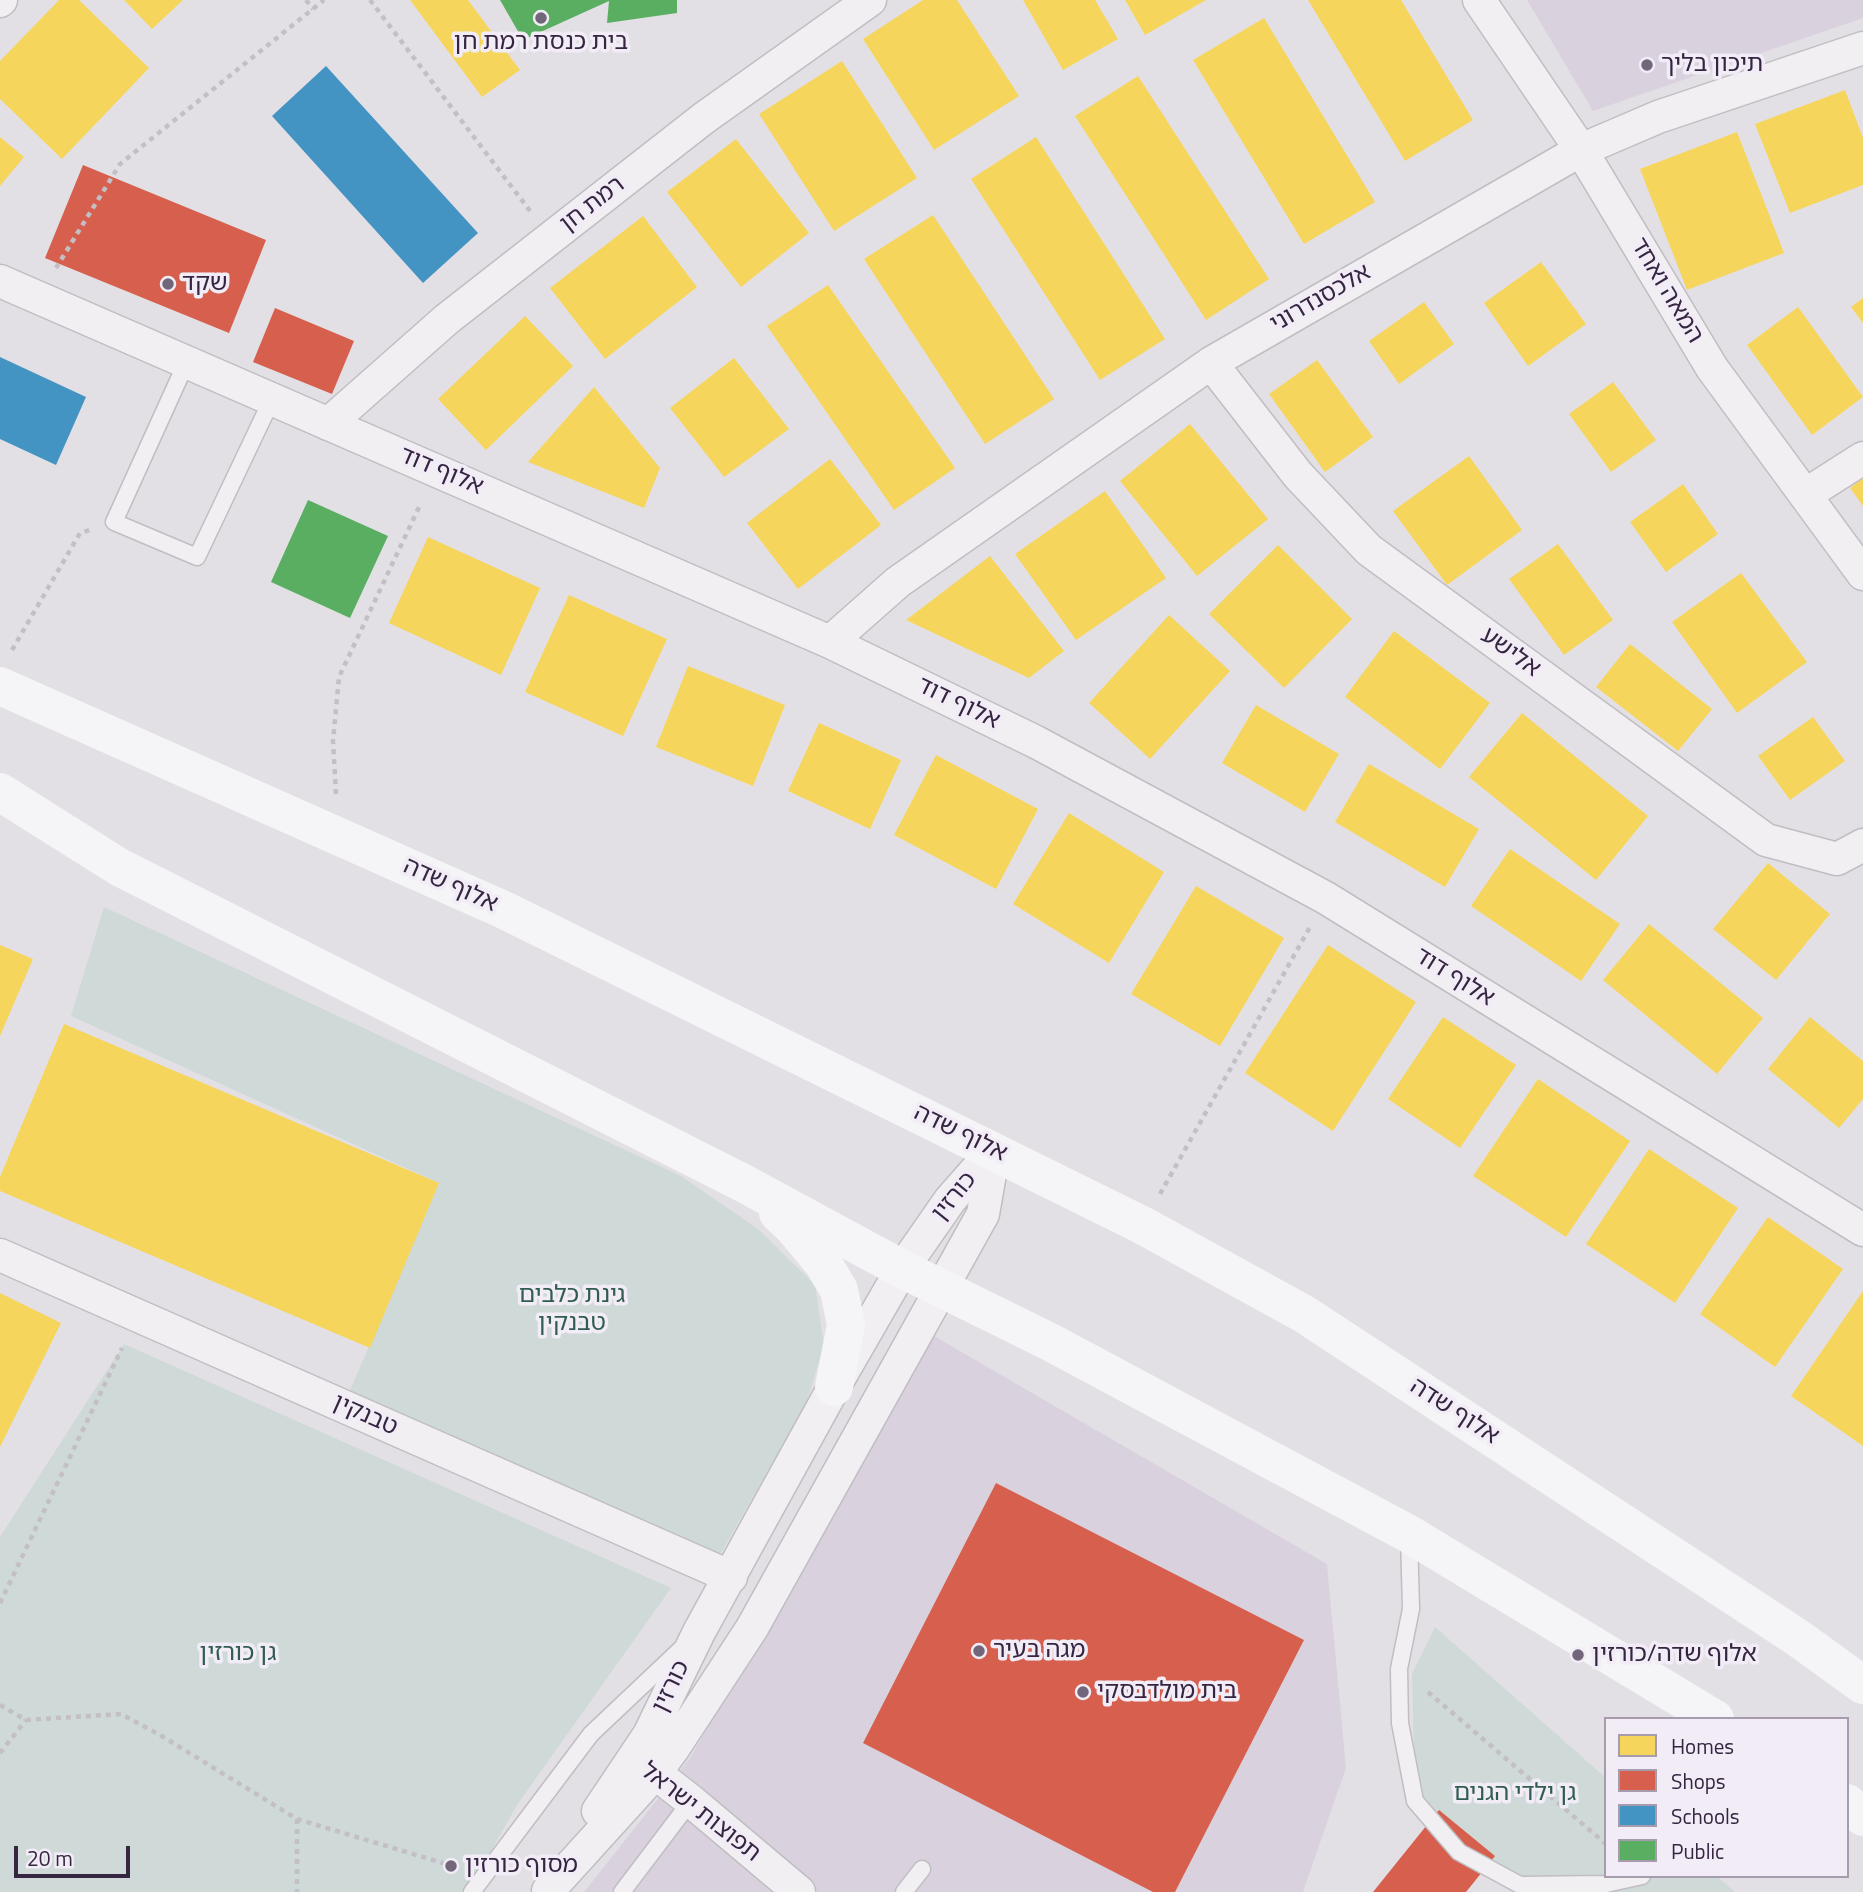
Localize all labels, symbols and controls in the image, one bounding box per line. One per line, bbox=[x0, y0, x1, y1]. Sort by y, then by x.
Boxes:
marker: בית כנסת רמת חן bbox=[533, 10, 549, 26]
place label: בית כנסת רמת חן bbox=[454, 29, 628, 57]
place label: תיכון בליך bbox=[1661, 51, 1763, 79]
marker: תיכון בליך bbox=[1639, 57, 1655, 73]
street label: רמת חן bbox=[555, 171, 631, 239]
street label: המאה ואחד bbox=[1623, 233, 1709, 349]
street label: אלכסנדרוני bbox=[1266, 259, 1376, 339]
place label: שקד bbox=[182, 270, 228, 298]
marker: שקד bbox=[160, 276, 176, 292]
street label: אלוף דוד bbox=[395, 442, 487, 502]
street label: אלישע bbox=[1475, 622, 1545, 684]
street label: אלוף דוד bbox=[912, 672, 1004, 736]
street label: אלוף שדה bbox=[398, 853, 502, 919]
street label: אלוף דוד bbox=[1409, 942, 1499, 1014]
street label: אלוף שדה bbox=[909, 1099, 1011, 1169]
street label: כורזין bbox=[927, 1167, 983, 1227]
park label: גינת כלבים טבנקין bbox=[519, 1282, 625, 1338]
street label: אלוף שדה bbox=[1404, 1373, 1504, 1451]
street label: טבנקין bbox=[328, 1389, 402, 1443]
place label: מגה בעיר bbox=[993, 1637, 1085, 1665]
park label: גן כורזין bbox=[200, 1640, 276, 1668]
place label: אלוף שדה/כורזין bbox=[1592, 1641, 1757, 1669]
marker: מגה בעיר bbox=[971, 1643, 987, 1659]
marker: אלוף שדה/כורזין bbox=[1570, 1647, 1586, 1663]
street label: כורזין bbox=[647, 1656, 697, 1718]
place label: בית מולדבסקי bbox=[1097, 1678, 1237, 1706]
marker: בית מולדבסקי bbox=[1075, 1684, 1091, 1700]
legend bbox=[1604, 1717, 1849, 1878]
text: Homes bbox=[1671, 1730, 1734, 1762]
street label: תפוצות ישראל bbox=[634, 1757, 766, 1869]
text: Shops bbox=[1671, 1765, 1726, 1797]
park label: גן ילדי הגנים bbox=[1454, 1780, 1576, 1808]
text: Schools bbox=[1671, 1800, 1740, 1832]
scale bar bbox=[18, 1832, 133, 1876]
text: Public bbox=[1671, 1835, 1724, 1867]
text: 20 m bbox=[27, 1842, 73, 1874]
place label: מסוף כורזין bbox=[465, 1852, 578, 1880]
marker: מסוף כורזין bbox=[443, 1858, 459, 1874]

